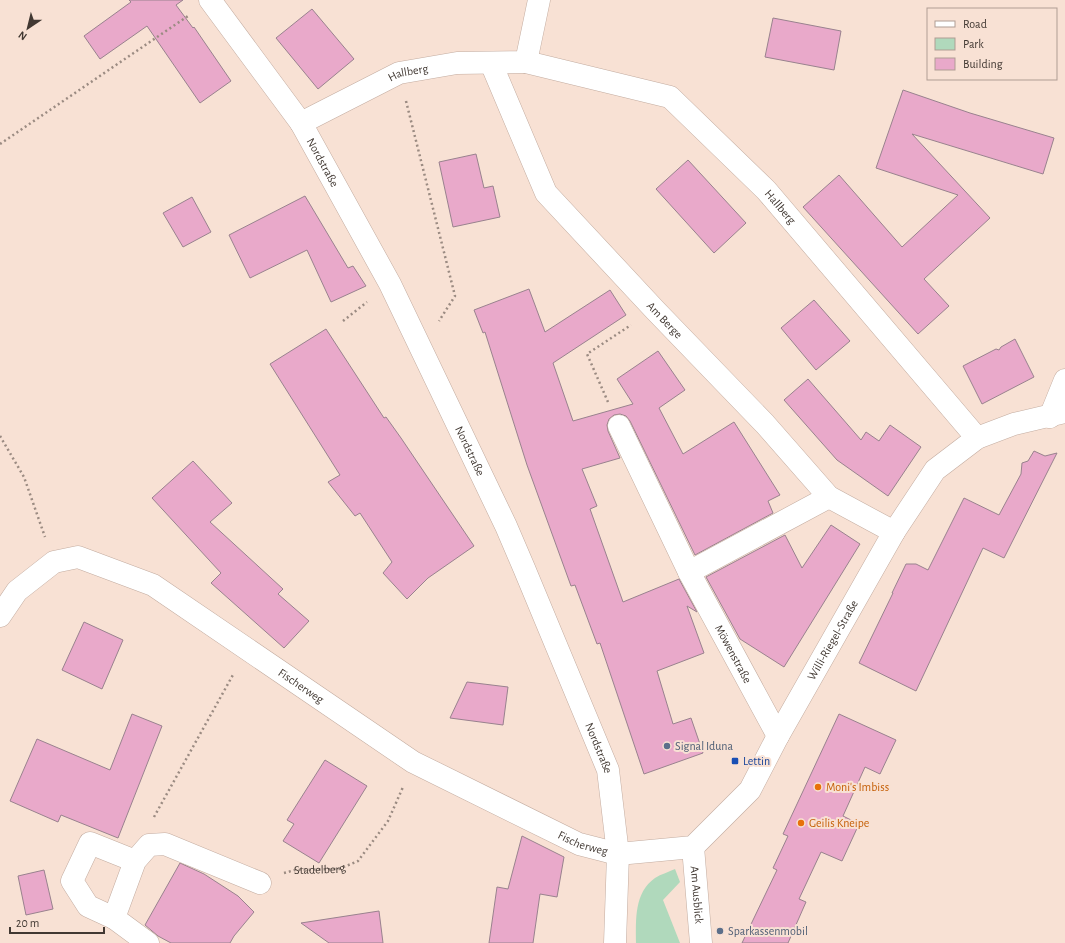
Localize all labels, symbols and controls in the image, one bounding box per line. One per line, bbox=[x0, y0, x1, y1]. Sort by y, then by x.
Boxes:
north arrow bbox=[8, 8, 48, 48]
legend bbox=[927, 8, 1057, 80]
text: Road bbox=[963, 18, 987, 30]
text: N bbox=[16, 29, 29, 42]
text: Park bbox=[963, 38, 984, 50]
text: Building bbox=[963, 58, 1003, 70]
street label: Hallberg bbox=[386, 62, 429, 84]
street label: Nordstraße bbox=[305, 136, 341, 189]
street label: Hallberg bbox=[763, 187, 798, 226]
street label: Am Berge bbox=[645, 299, 685, 341]
street label: Nordstraße bbox=[453, 424, 487, 478]
street label: Willi-Riegel-Straße bbox=[805, 598, 860, 682]
street label: Möwenstraße bbox=[713, 623, 754, 685]
street label: Fischerweg bbox=[276, 666, 326, 706]
street label: Nordstraße bbox=[583, 721, 614, 774]
place label: Signal Iduna bbox=[675, 740, 733, 752]
marker: Signal Iduna bbox=[662, 741, 672, 751]
place label: Lettin bbox=[743, 755, 770, 767]
marker: Lettin bbox=[730, 756, 740, 766]
place label: Moni's Imbiss bbox=[826, 781, 889, 793]
marker: Moni's Imbiss bbox=[813, 782, 823, 792]
place label: Geilis Kneipe bbox=[809, 817, 869, 829]
marker: Geilis Kneipe bbox=[796, 818, 806, 828]
street label: Fischerweg bbox=[556, 829, 609, 857]
street label: Stadelberg bbox=[294, 861, 347, 876]
street label: Am Ausblick bbox=[689, 866, 705, 925]
scale bar bbox=[10, 909, 104, 935]
text: 20 m bbox=[16, 917, 39, 929]
place label: Sparkassenmobil bbox=[728, 925, 808, 937]
marker: Sparkassenmobil bbox=[715, 926, 725, 936]

